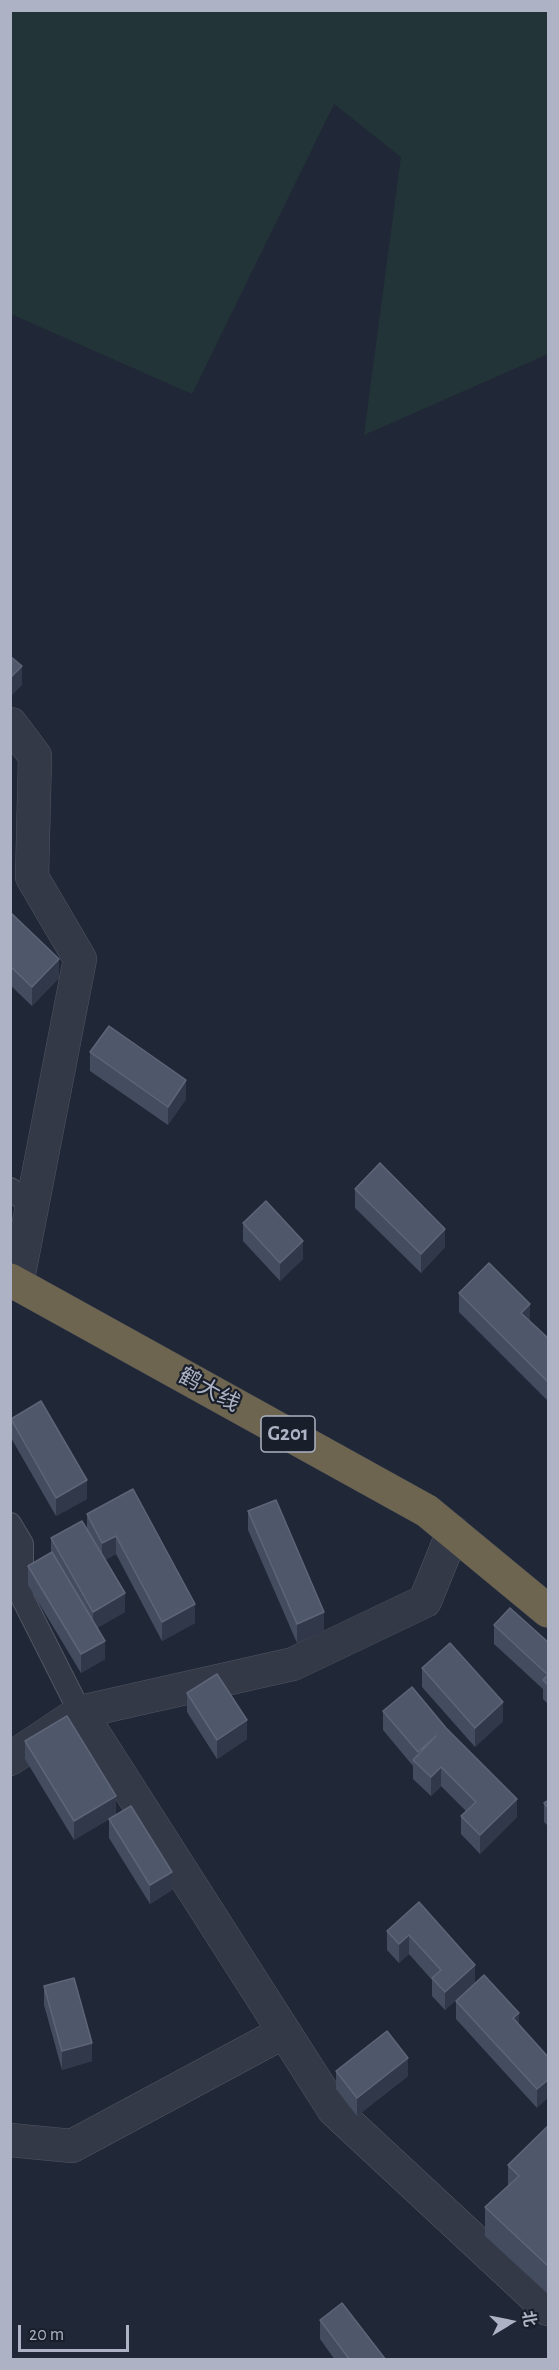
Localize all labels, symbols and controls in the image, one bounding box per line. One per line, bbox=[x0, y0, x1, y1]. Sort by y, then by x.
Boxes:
street label: 鹤大线 bbox=[174, 1362, 244, 1418]
road number: G201 bbox=[261, 1416, 315, 1452]
north arrow bbox=[481, 2292, 541, 2352]
text: 北 bbox=[519, 2310, 538, 2328]
scale bar bbox=[21, 2313, 132, 2351]
text: 20 m bbox=[29, 2326, 64, 2344]

